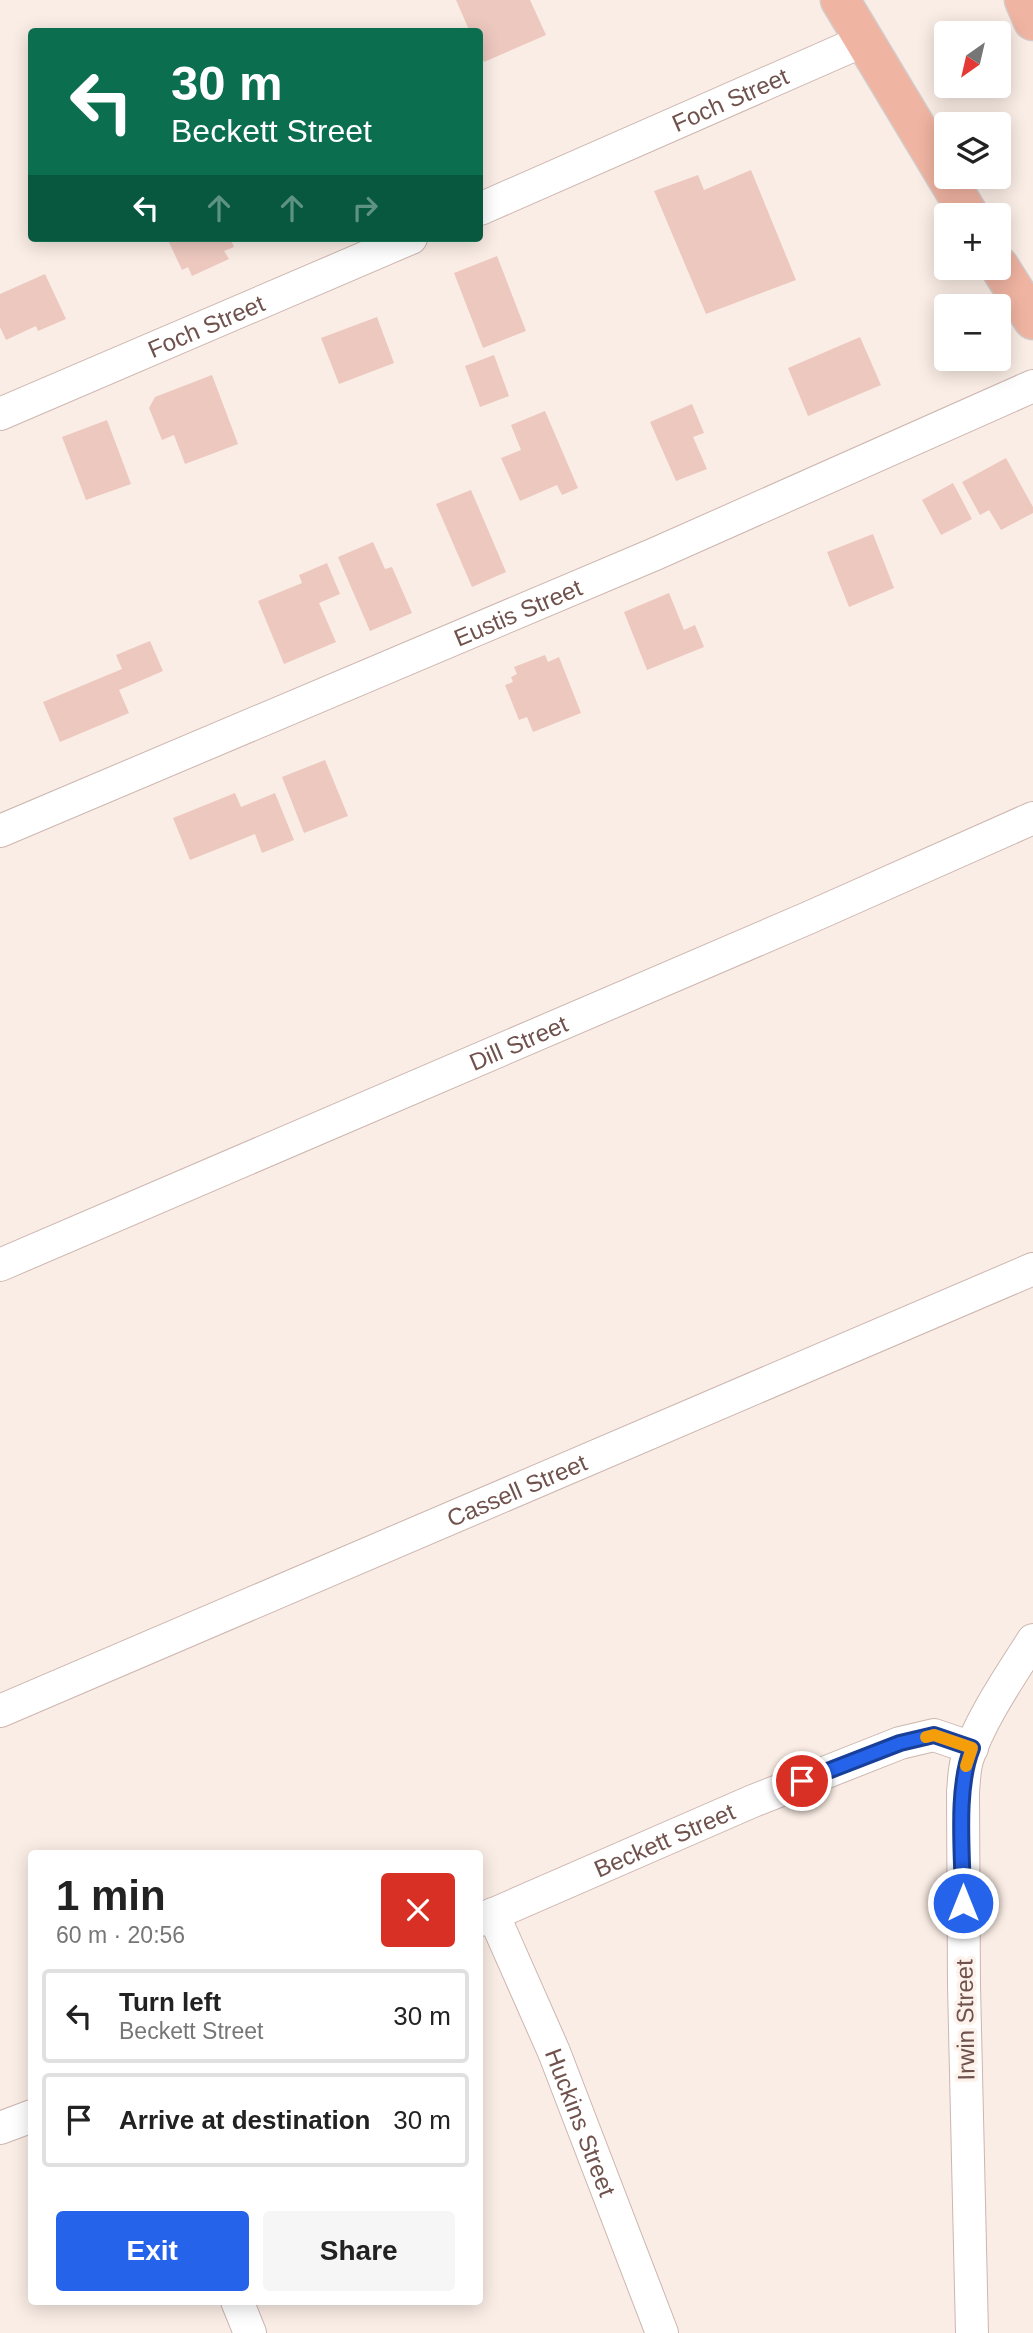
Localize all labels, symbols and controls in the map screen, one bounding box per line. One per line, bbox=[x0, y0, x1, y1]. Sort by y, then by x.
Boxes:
north arrow bbox=[934, 21, 1012, 98]
map controls bbox=[934, 21, 1011, 371]
icon: left bbox=[56, 56, 147, 147]
text: 30 m bbox=[171, 56, 283, 110]
street label: Foch Street bbox=[668, 62, 793, 137]
button: layers bbox=[934, 112, 1011, 189]
text: Beckett Street bbox=[171, 113, 372, 149]
icon: left bbox=[127, 189, 165, 227]
icon: ahead bbox=[200, 189, 238, 227]
icon: ahead bbox=[273, 189, 311, 227]
icon: right bbox=[346, 189, 384, 227]
button: + bbox=[934, 203, 1011, 280]
street label: Foch Street bbox=[144, 289, 269, 363]
button: − bbox=[934, 294, 1011, 371]
street label: Eustis Street bbox=[450, 573, 586, 651]
street label: Dill Street bbox=[465, 1009, 572, 1075]
street label: Cassell Street bbox=[443, 1448, 591, 1532]
pin bbox=[772, 1751, 832, 1811]
icon: arrive bbox=[783, 1762, 821, 1800]
street label: Beckett Street bbox=[590, 1797, 739, 1882]
position arrow bbox=[926, 1866, 1000, 1940]
text: 1 min bbox=[56, 1872, 166, 1919]
button: close bbox=[381, 1873, 455, 1947]
text: 60 m · 20:56 bbox=[56, 1922, 185, 1948]
street label: Irwin Street bbox=[950, 1959, 980, 2081]
text: Turn left bbox=[119, 1987, 221, 2017]
icon: left bbox=[60, 1997, 98, 2035]
text: 30 m bbox=[393, 2001, 451, 2031]
text: Beckett Street bbox=[119, 2018, 263, 2044]
street label: Huckins Street bbox=[540, 2044, 622, 2200]
icon: arrive bbox=[60, 2101, 98, 2139]
text: Arrive at destination bbox=[119, 2105, 370, 2135]
text: 30 m bbox=[393, 2105, 451, 2135]
button: Exit bbox=[56, 2211, 249, 2291]
button: Share bbox=[263, 2211, 455, 2291]

